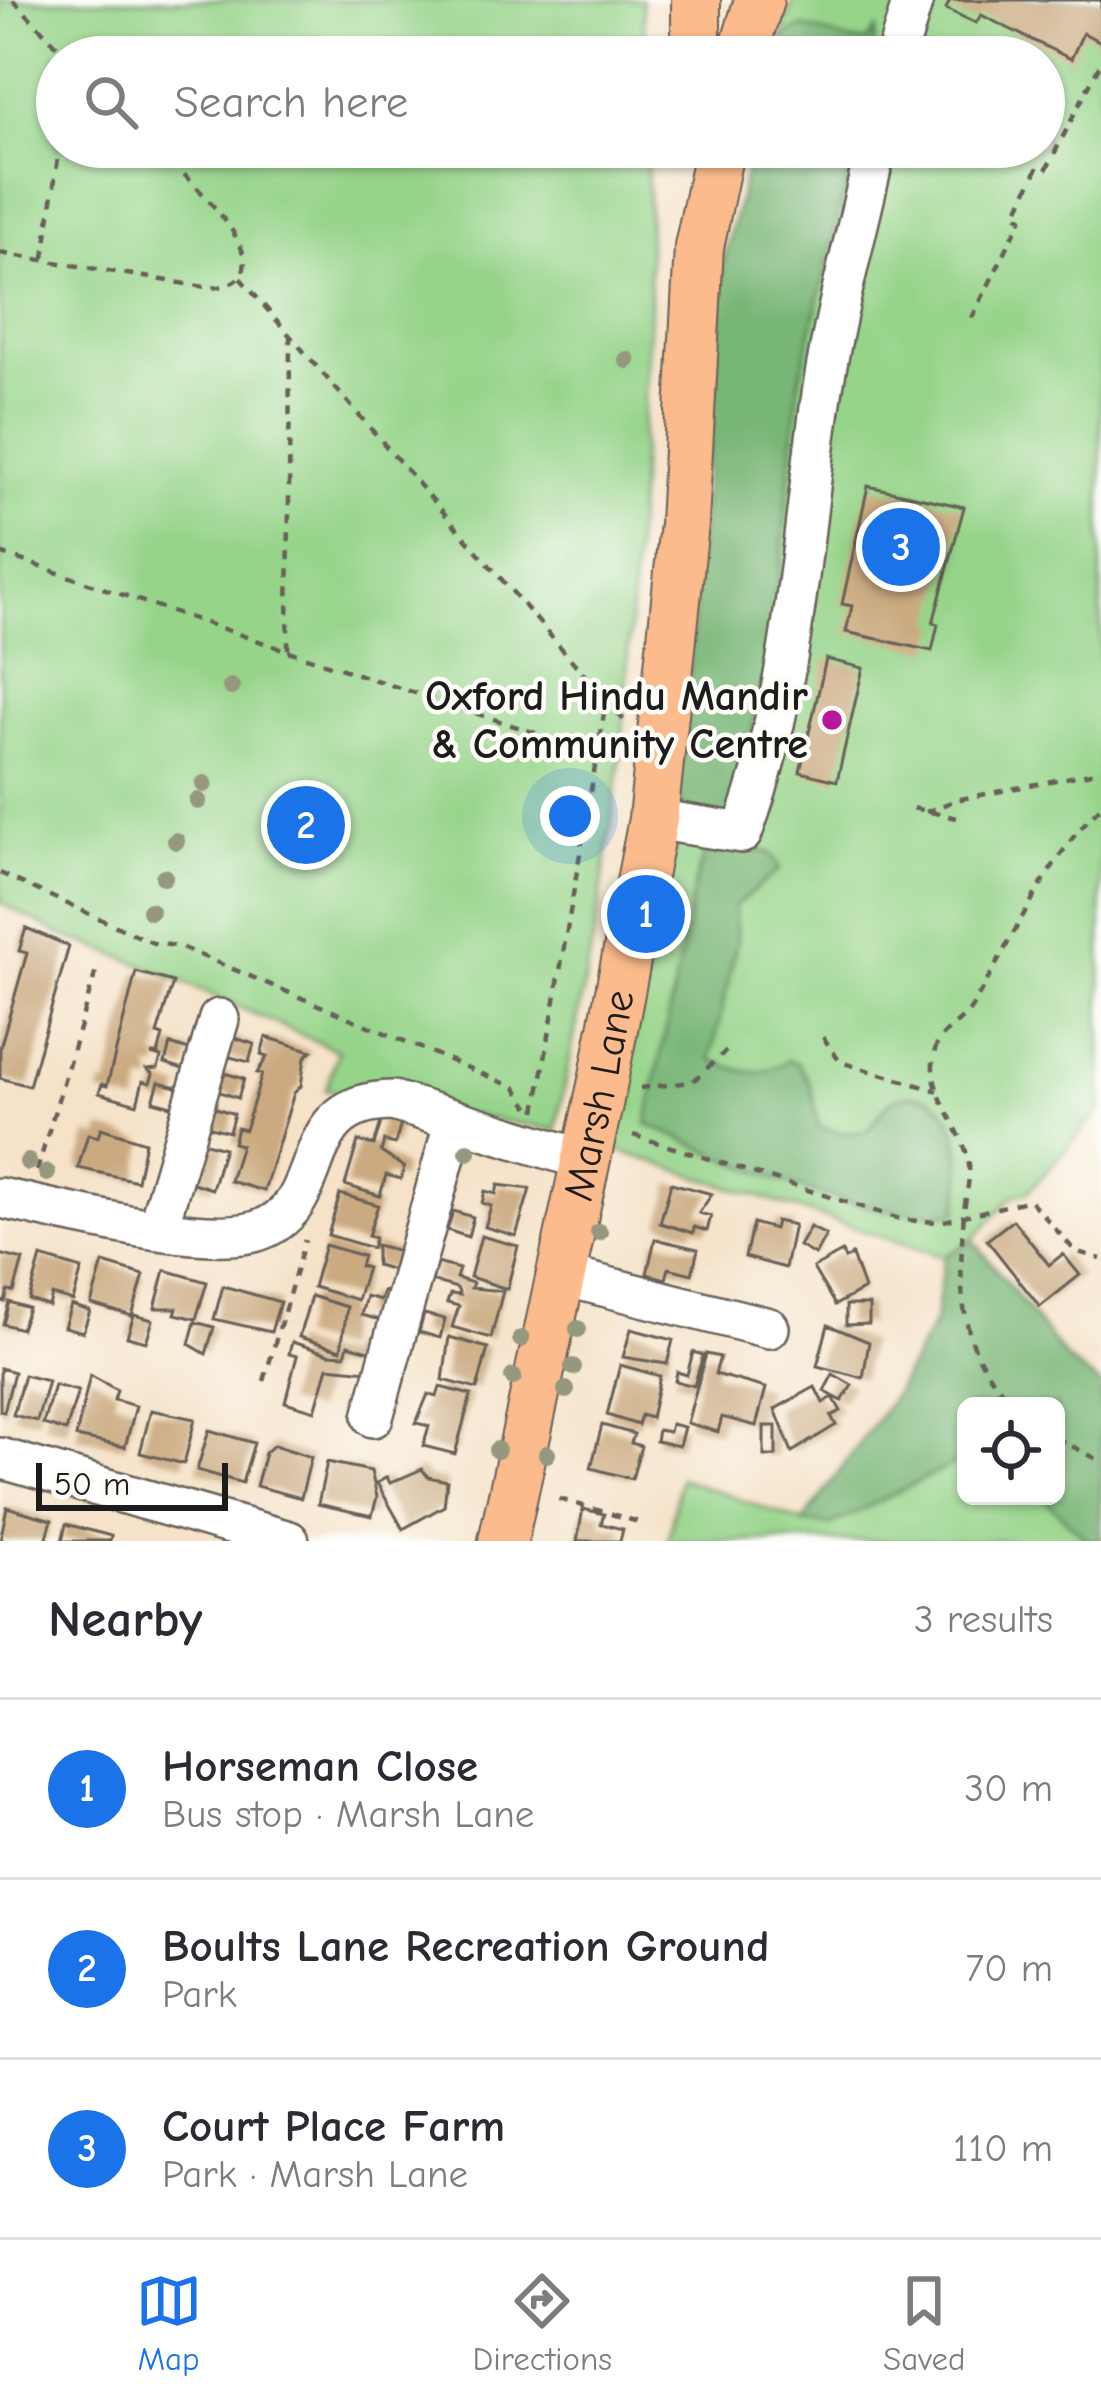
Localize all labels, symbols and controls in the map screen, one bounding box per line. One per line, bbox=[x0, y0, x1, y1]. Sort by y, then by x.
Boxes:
search box bbox=[36, 36, 1065, 168]
icon: search bbox=[78, 69, 144, 135]
text: Search here bbox=[174, 76, 408, 128]
pin: 3 bbox=[862, 502, 940, 592]
place label: Oxford Hindu Mandir & Community Centre bbox=[425, 672, 808, 769]
marker: Oxford Hindu Mandir & Community Centre bbox=[819, 707, 845, 733]
pin: 2 bbox=[267, 780, 345, 870]
your location bbox=[540, 786, 600, 846]
pin: 1 bbox=[607, 869, 685, 959]
street label: Marsh Lane bbox=[553, 986, 644, 1205]
map controls bbox=[957, 1397, 1065, 1505]
button: locate bbox=[957, 1397, 1065, 1505]
scale bar bbox=[36, 1457, 228, 1510]
text: 50 m bbox=[54, 1465, 130, 1503]
text: Nearby bbox=[48, 1590, 202, 1649]
text: 3 results bbox=[914, 1597, 1053, 1642]
text: Horseman Close bbox=[162, 1740, 478, 1792]
text: 1 bbox=[79, 1766, 95, 1811]
text: 30 m bbox=[964, 1766, 1053, 1811]
text: Bus stop · Marsh Lane bbox=[162, 1792, 534, 1837]
text: Boults Lane Recreation Ground bbox=[162, 1920, 770, 1972]
text: 2 bbox=[77, 1946, 97, 1991]
text: 70 m bbox=[966, 1946, 1053, 1991]
text: Park bbox=[162, 1972, 237, 2017]
text: Court Place Farm bbox=[162, 2100, 505, 2152]
text: 3 bbox=[77, 2126, 97, 2171]
text: 110 m bbox=[953, 2126, 1053, 2171]
text: Park · Marsh Lane bbox=[162, 2152, 468, 2197]
tab: Map bbox=[136, 2268, 202, 2378]
tab: Directions bbox=[473, 2268, 612, 2378]
tab: Saved bbox=[883, 2268, 965, 2378]

